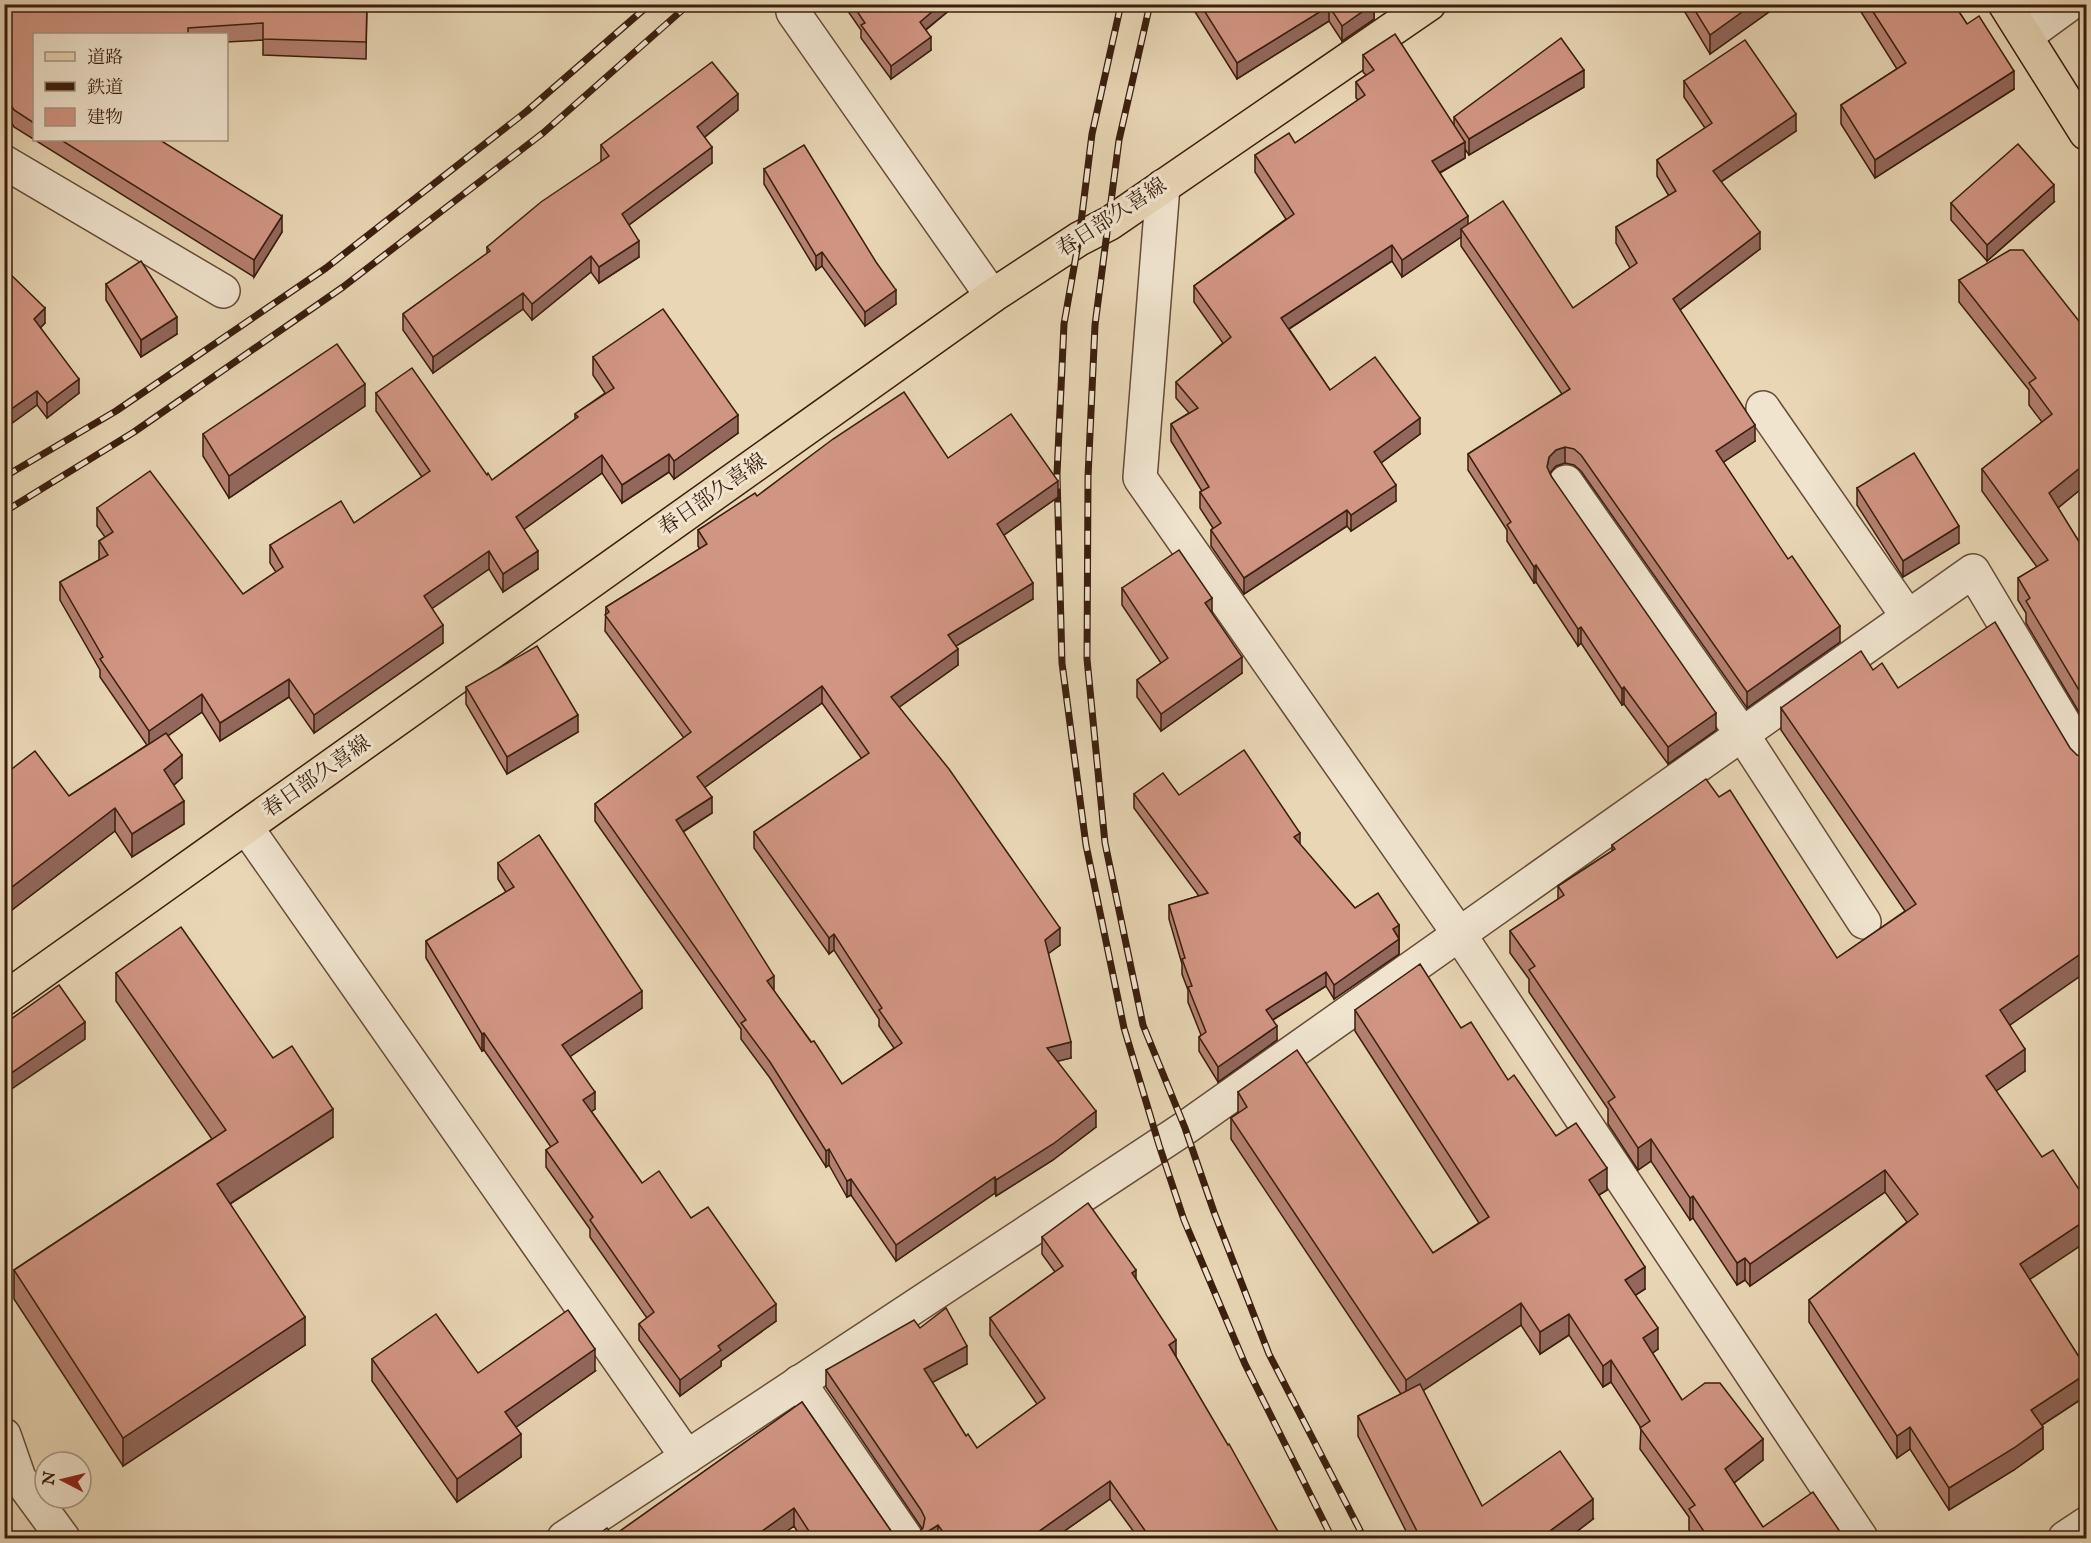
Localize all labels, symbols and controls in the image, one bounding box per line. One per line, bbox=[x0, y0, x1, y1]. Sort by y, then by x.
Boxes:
legend bbox=[33, 33, 228, 141]
text: 道路 bbox=[87, 47, 123, 70]
text: 鉄道 bbox=[87, 77, 123, 100]
text: 建物 bbox=[87, 107, 123, 130]
street label: 春日部久喜線 bbox=[1052, 172, 1172, 264]
street label: 春日部久喜線 bbox=[654, 448, 772, 542]
street label: 春日部久喜線 bbox=[258, 730, 376, 824]
north arrow bbox=[33, 1450, 93, 1510]
text: N bbox=[39, 1470, 61, 1487]

